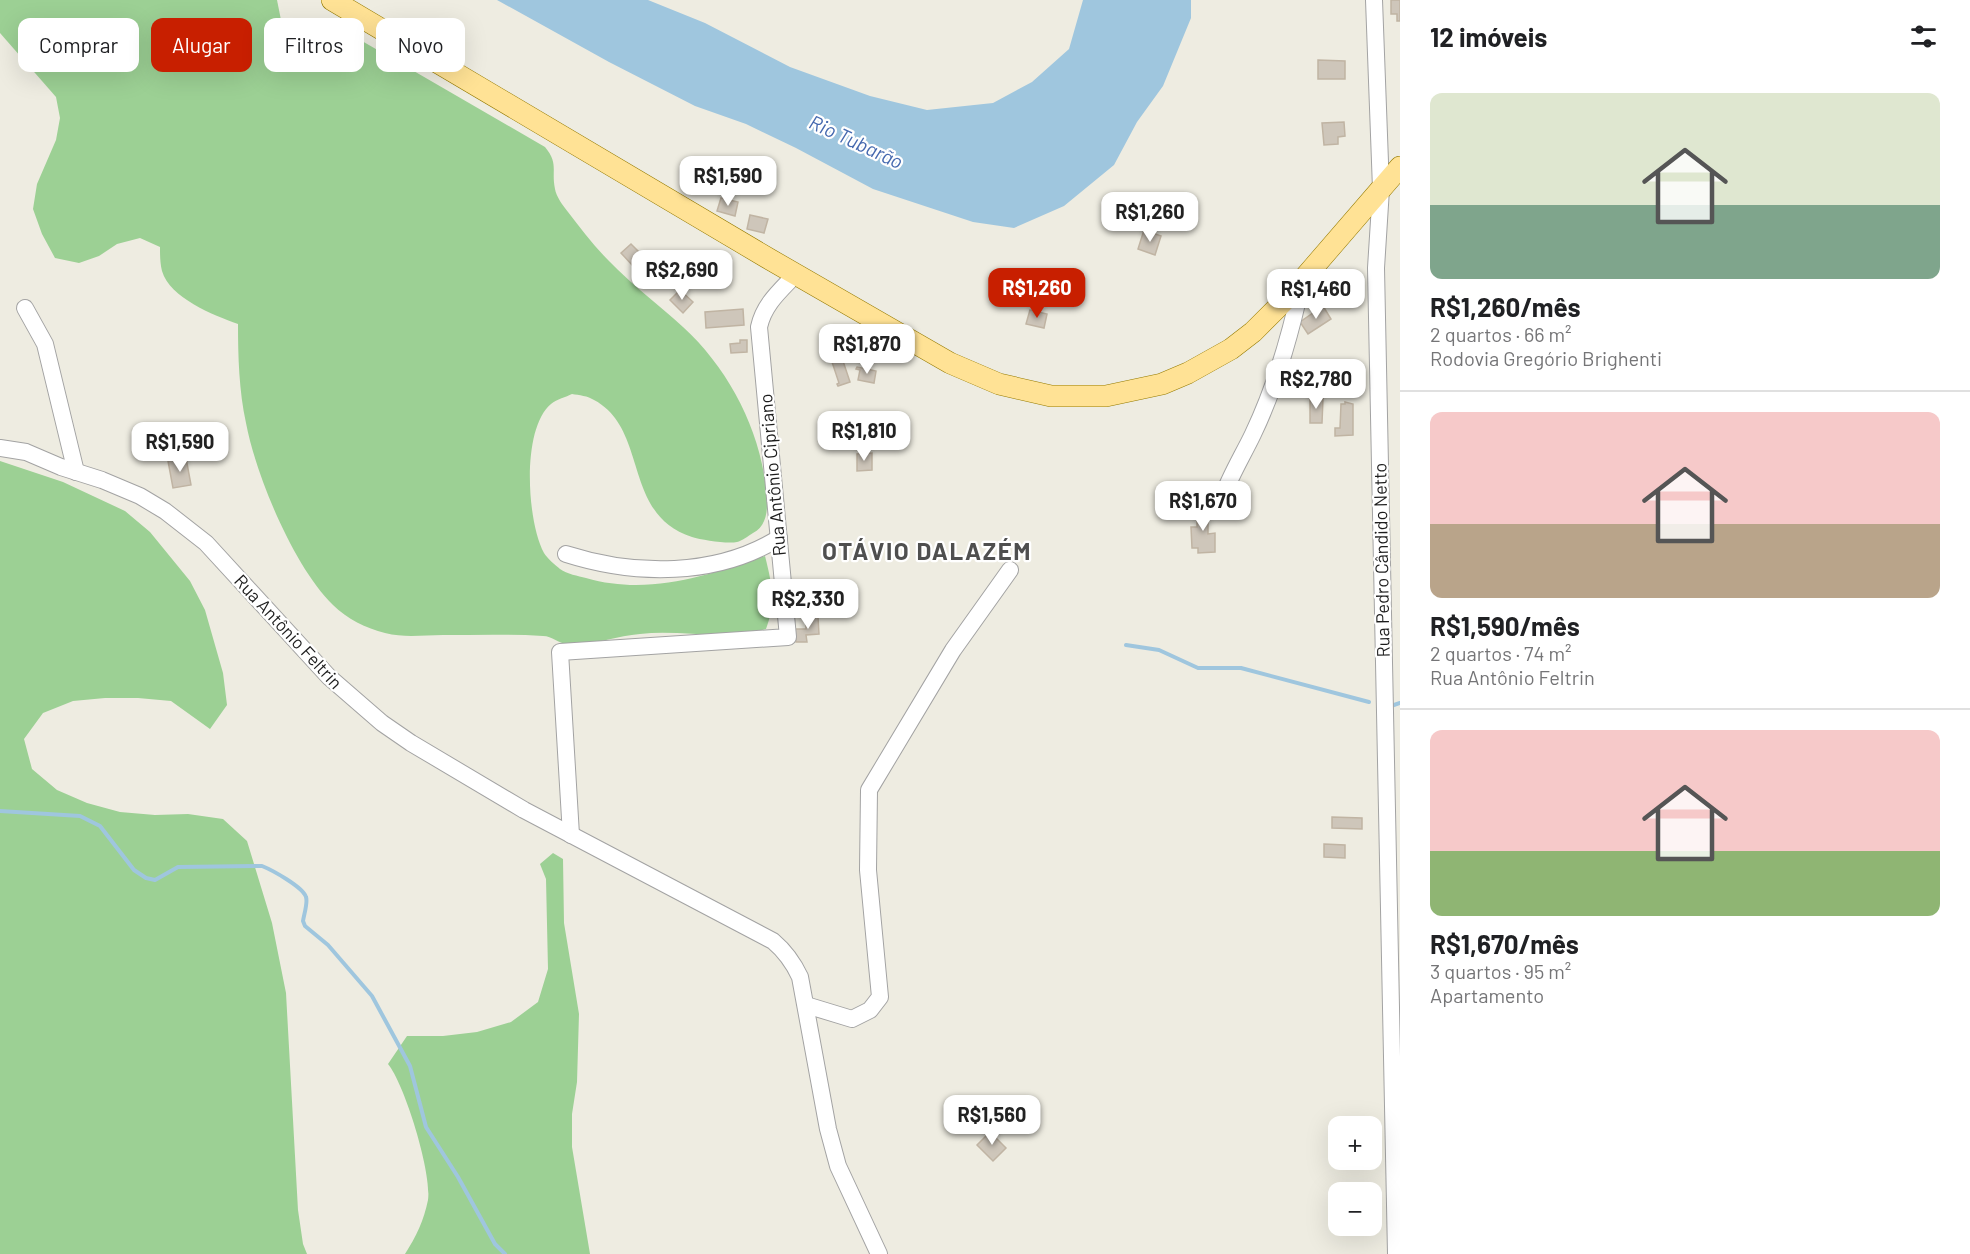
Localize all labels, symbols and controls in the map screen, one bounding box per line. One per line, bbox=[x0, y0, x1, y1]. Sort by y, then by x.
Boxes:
chip: Comprar bbox=[18, 18, 139, 72]
chip: Alugar bbox=[151, 18, 252, 72]
chip: Filtros bbox=[264, 18, 364, 72]
chip: Novo bbox=[376, 18, 465, 72]
icon: filters bbox=[1907, 20, 1940, 53]
text: 12 imóveis bbox=[1430, 21, 1547, 52]
water label: Rio Tubarão bbox=[806, 109, 907, 173]
icon: home bbox=[1631, 132, 1739, 240]
pin: R$1,590 bbox=[673, 156, 783, 207]
text: R$1,590 bbox=[694, 163, 762, 187]
pin: R$1,260 bbox=[1095, 192, 1205, 243]
text: R$1,260 bbox=[1115, 199, 1185, 223]
pin: R$2,690 bbox=[627, 250, 737, 301]
text: R$2,690 bbox=[646, 257, 718, 281]
pin: R$1,260 bbox=[982, 268, 1092, 319]
pin: R$1,460 bbox=[1261, 269, 1371, 320]
text: R$1,260 bbox=[1002, 275, 1072, 299]
text: R$1,460 bbox=[1281, 276, 1351, 300]
text: R$1,260/mês bbox=[1430, 291, 1580, 322]
text: 2 quartos · 66 m² bbox=[1430, 322, 1572, 346]
pin: R$1,870 bbox=[812, 324, 922, 375]
text: R$1,870 bbox=[833, 331, 901, 355]
text: Rodovia Gregório Brighenti bbox=[1430, 346, 1662, 370]
pin: R$2,780 bbox=[1261, 359, 1371, 410]
text: R$2,780 bbox=[1280, 366, 1352, 390]
street label: Rua Antônio Cipriano bbox=[754, 393, 790, 557]
pin: R$1,810 bbox=[809, 411, 919, 462]
text: R$1,810 bbox=[831, 418, 897, 442]
pin: R$1,590 bbox=[125, 422, 235, 473]
text: R$1,590 bbox=[146, 429, 214, 453]
icon: home bbox=[1631, 451, 1739, 559]
street label: Rua Pedro Cândido Netto bbox=[1368, 463, 1394, 657]
pin: R$1,670 bbox=[1148, 481, 1258, 532]
text: R$1,670 bbox=[1169, 488, 1237, 512]
district label: OTÁVIO DALAZÉM bbox=[822, 536, 1032, 565]
street label: Rua Antônio Feltrin bbox=[230, 570, 347, 693]
pin: R$2,330 bbox=[753, 579, 863, 630]
text: R$2,330 bbox=[771, 586, 845, 610]
text: R$1,590/mês bbox=[1430, 610, 1580, 641]
text: 2 quartos · 74 m² bbox=[1430, 641, 1572, 665]
text: Rua Antônio Feltrin bbox=[1430, 665, 1595, 689]
icon: home bbox=[1631, 769, 1739, 877]
text: R$1,670/mês bbox=[1430, 928, 1579, 959]
text: 3 quartos · 95 m² bbox=[1430, 959, 1571, 983]
text: Apartamento bbox=[1430, 983, 1544, 1007]
pin: R$1,560 bbox=[937, 1095, 1047, 1146]
text: R$1,560 bbox=[957, 1102, 1027, 1126]
map controls bbox=[1328, 1116, 1382, 1236]
button: + bbox=[1328, 1116, 1382, 1170]
button: − bbox=[1328, 1182, 1382, 1236]

